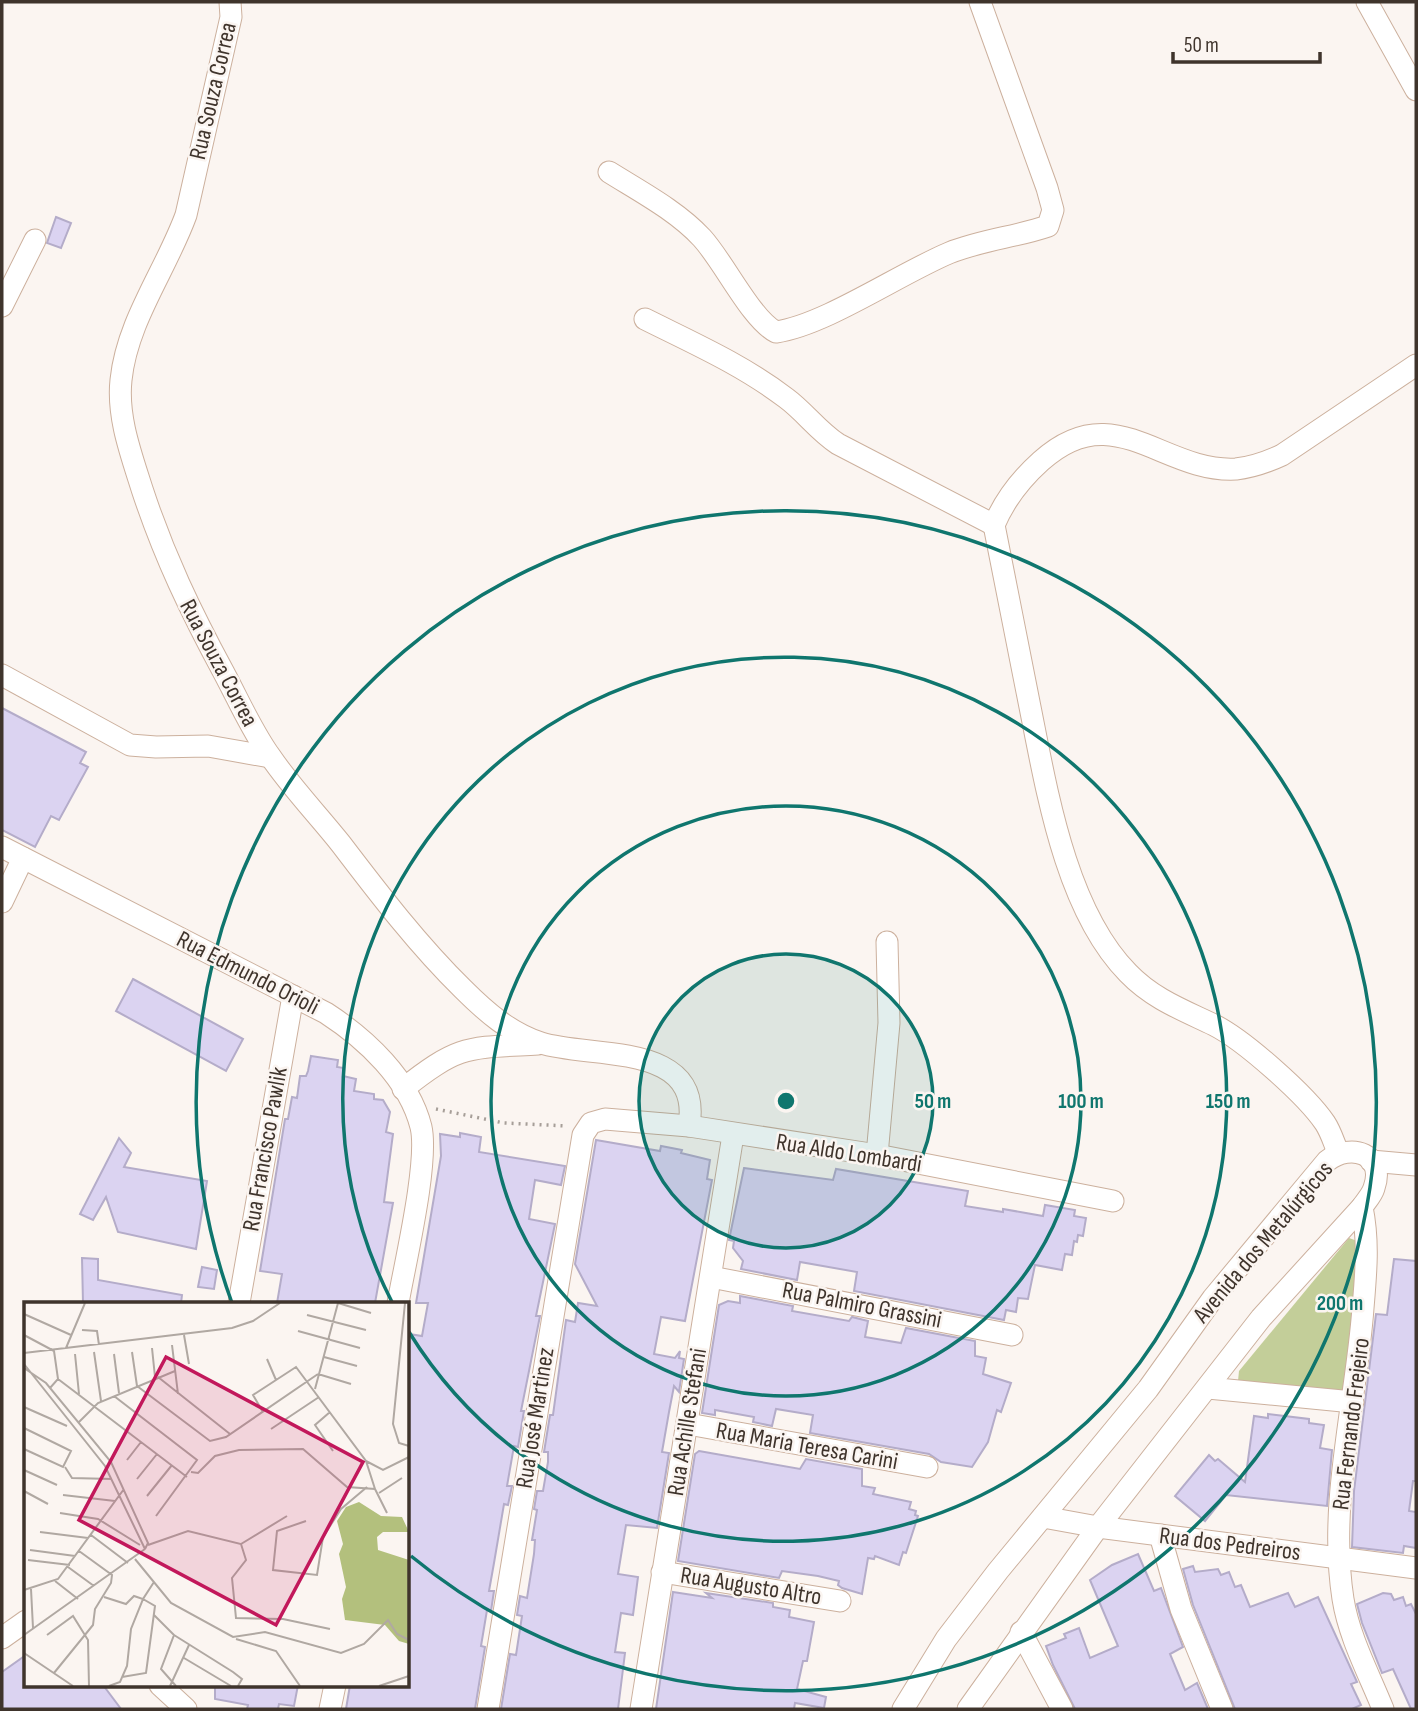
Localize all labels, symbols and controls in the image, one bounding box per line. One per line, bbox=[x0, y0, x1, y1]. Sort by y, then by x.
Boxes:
street label: Rua Souza Correa bbox=[183, 20, 243, 162]
scale bar bbox=[1173, 21, 1320, 65]
text: 50 m bbox=[1184, 33, 1219, 58]
street label: Rua Souza Correa bbox=[173, 594, 265, 732]
street label: Rua Edmundo Orioli bbox=[172, 925, 324, 1021]
street label: Rua Francisco Pawlik bbox=[236, 1065, 294, 1233]
centre of rings bbox=[774, 1089, 798, 1113]
text: 50 m bbox=[915, 1089, 951, 1114]
text: 100 m bbox=[1058, 1089, 1104, 1114]
text: 150 m bbox=[1206, 1089, 1250, 1114]
street label: Rua Aldo Lombardi bbox=[774, 1127, 924, 1179]
street label: Avenida dos Metalúrgicos bbox=[1186, 1155, 1339, 1329]
street label: Rua Palmiro Grassini bbox=[780, 1275, 944, 1335]
text: 200 m bbox=[1317, 1291, 1363, 1316]
inset map bbox=[24, 1302, 410, 1686]
street label: Rua Fernando Frejeiro bbox=[1326, 1336, 1376, 1512]
street label: Rua José Martinez bbox=[510, 1345, 560, 1490]
street label: Rua Achille Stefani bbox=[661, 1346, 713, 1498]
street label: Rua Maria Teresa Carini bbox=[714, 1416, 900, 1476]
street label: Rua dos Pedreiros bbox=[1158, 1521, 1302, 1567]
street label: Rua Augusto Altro bbox=[678, 1561, 824, 1611]

